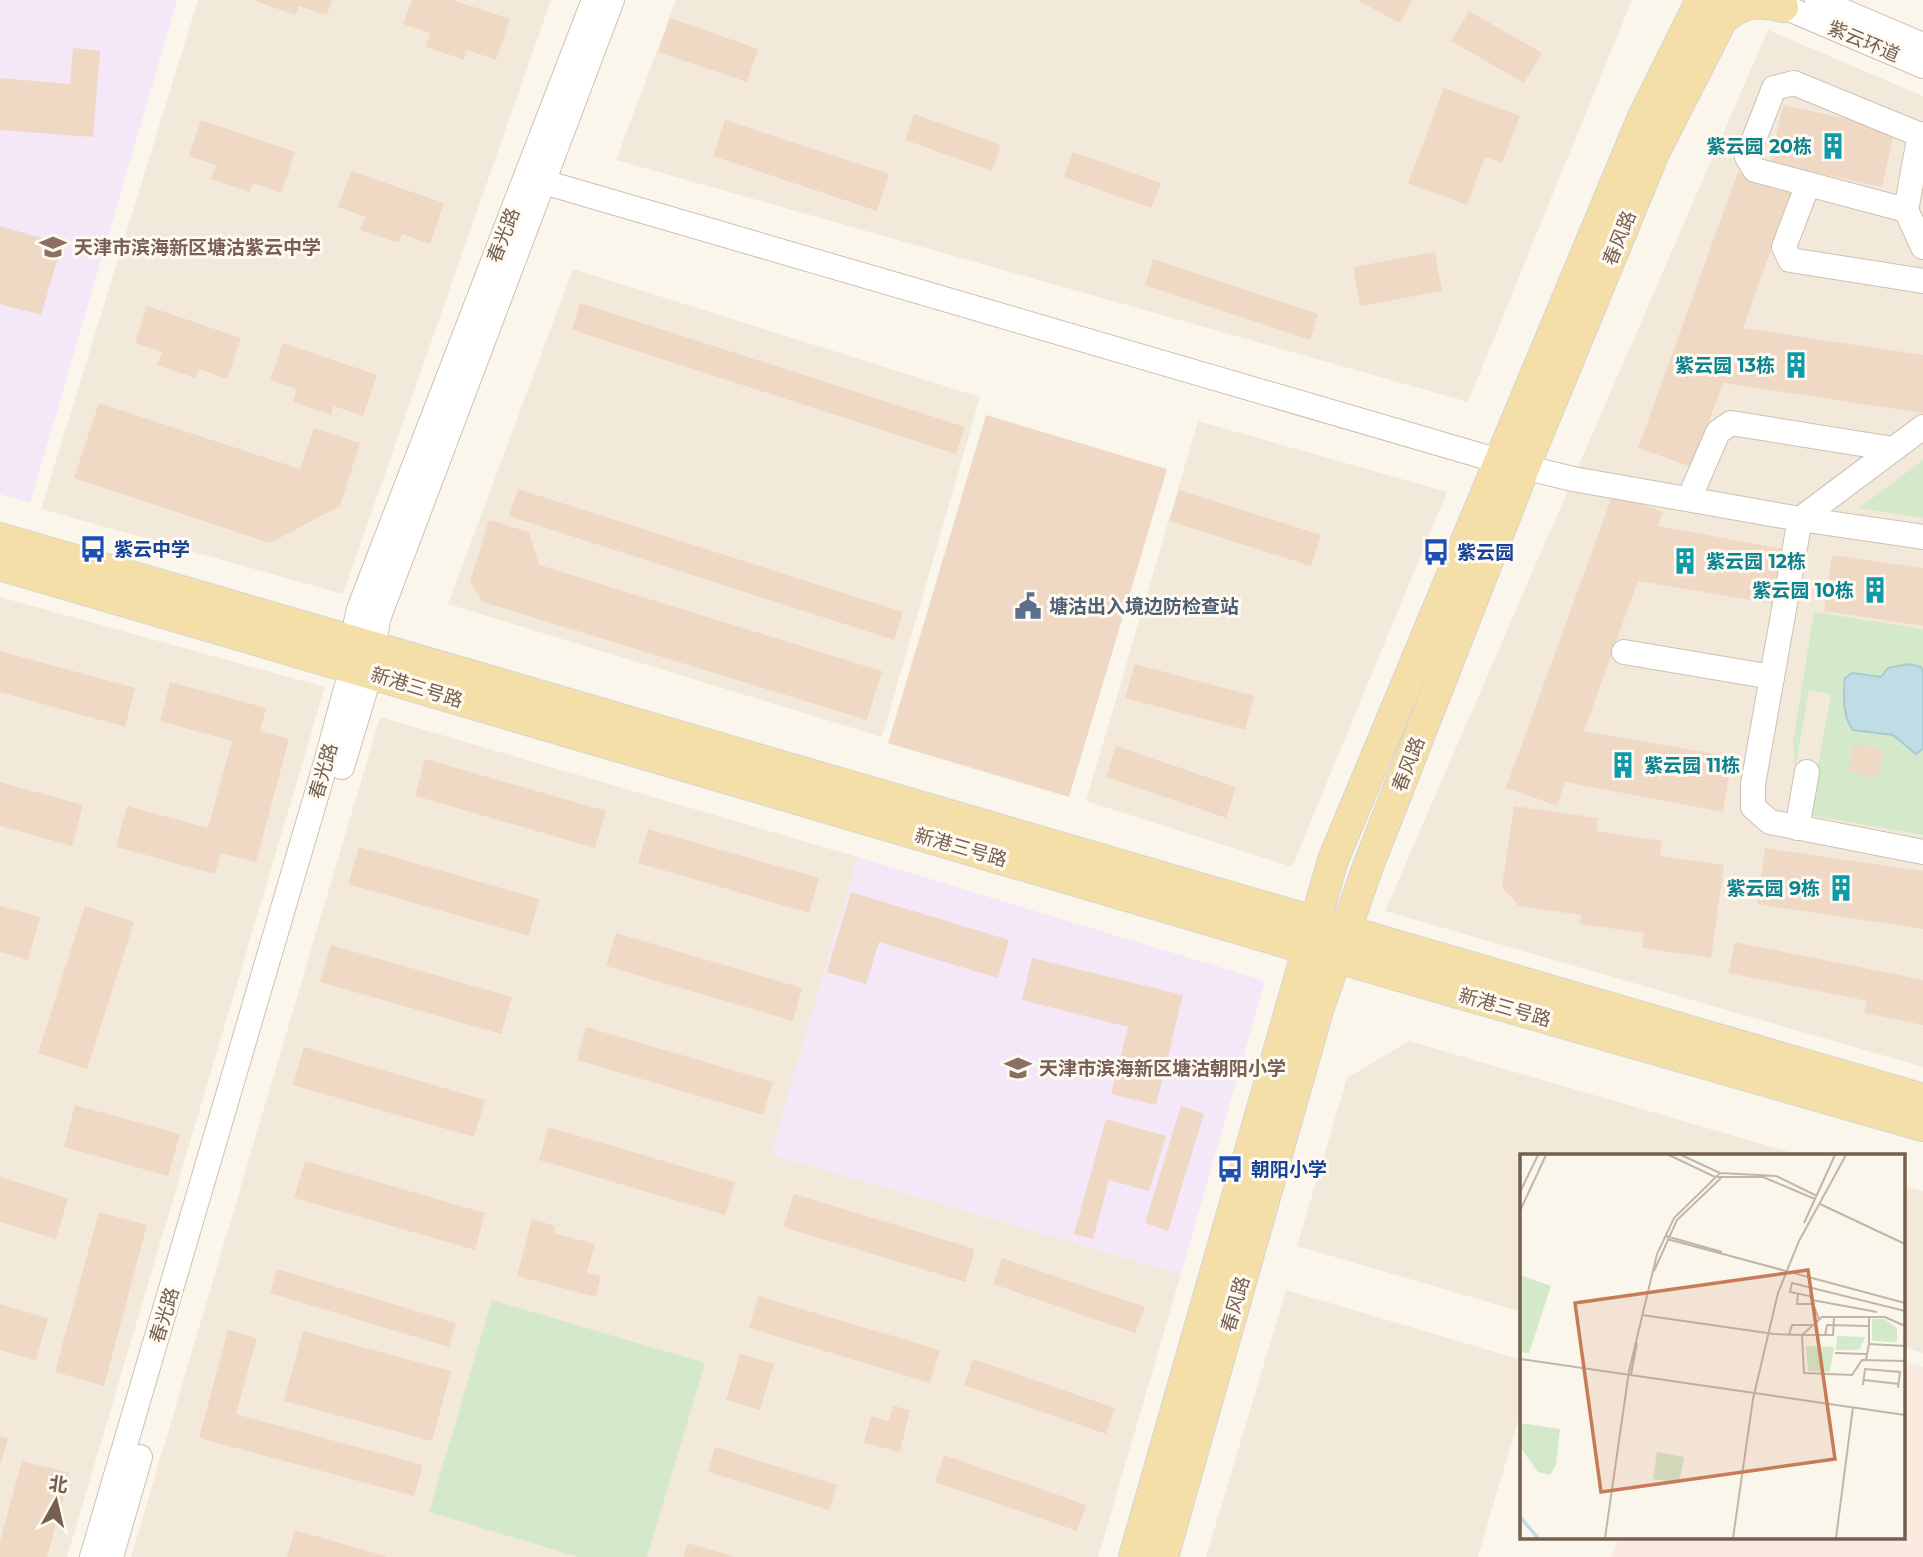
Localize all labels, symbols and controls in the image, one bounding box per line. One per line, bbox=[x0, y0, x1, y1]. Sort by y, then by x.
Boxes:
street label: 紫云环道 bbox=[1824, 16, 1903, 67]
building icon: 紫云园 20栋 bbox=[1818, 131, 1848, 161]
place label: 紫云园 20栋 bbox=[1707, 135, 1812, 158]
street label: 春光路 bbox=[483, 204, 524, 266]
street label: 春风路 bbox=[1598, 207, 1641, 269]
school or university icon: 天津市滨海新区塘沽紫云中学 bbox=[38, 232, 68, 262]
place label: 天津市滨海新区塘沽紫云中学 bbox=[74, 236, 321, 259]
building icon: 紫云园 13栋 bbox=[1781, 350, 1811, 380]
place label: 紫云园 13栋 bbox=[1675, 354, 1775, 377]
bus stop icon: 紫云中学 bbox=[78, 534, 108, 564]
bus stop icon: 紫云园 bbox=[1421, 537, 1451, 567]
place label: 紫云中学 bbox=[114, 538, 190, 561]
place label: 紫云园 bbox=[1457, 541, 1514, 564]
building icon: 紫云园 12栋 bbox=[1670, 546, 1700, 576]
place label: 紫云园 12栋 bbox=[1706, 550, 1806, 573]
building icon: 紫云园 10栋 bbox=[1860, 575, 1890, 605]
place label: 紫云园 10栋 bbox=[1752, 579, 1854, 602]
public building icon: 塘沽出入境边防检查站 bbox=[1013, 591, 1043, 621]
place label: 塘沽出入境边防检查站 bbox=[1049, 595, 1239, 618]
street label: 新港三号路 bbox=[368, 663, 466, 712]
street label: 春风路 bbox=[1388, 733, 1429, 795]
street label: 春光路 bbox=[305, 741, 342, 802]
building icon: 紫云园 11栋 bbox=[1608, 750, 1638, 780]
place label: 紫云园 11栋 bbox=[1644, 754, 1740, 777]
street label: 新港三号路 bbox=[912, 823, 1010, 872]
building icon: 紫云园 9栋 bbox=[1826, 873, 1856, 903]
place label: 紫云园 9栋 bbox=[1727, 877, 1820, 900]
street label: 新港三号路 bbox=[1456, 983, 1554, 1032]
school or university icon: 天津市滨海新区塘沽朝阳小学 bbox=[1003, 1053, 1033, 1083]
place label: 天津市滨海新区塘沽朝阳小学 bbox=[1039, 1057, 1286, 1080]
bus stop icon: 朝阳小学 bbox=[1215, 1154, 1245, 1184]
inset map bbox=[1520, 1154, 1906, 1540]
place label: 朝阳小学 bbox=[1251, 1158, 1327, 1181]
street label: 春风路 bbox=[1217, 1274, 1254, 1335]
street label: 春光路 bbox=[145, 1285, 184, 1346]
north arrow bbox=[21, 1466, 91, 1536]
text: 北 bbox=[47, 1472, 69, 1497]

